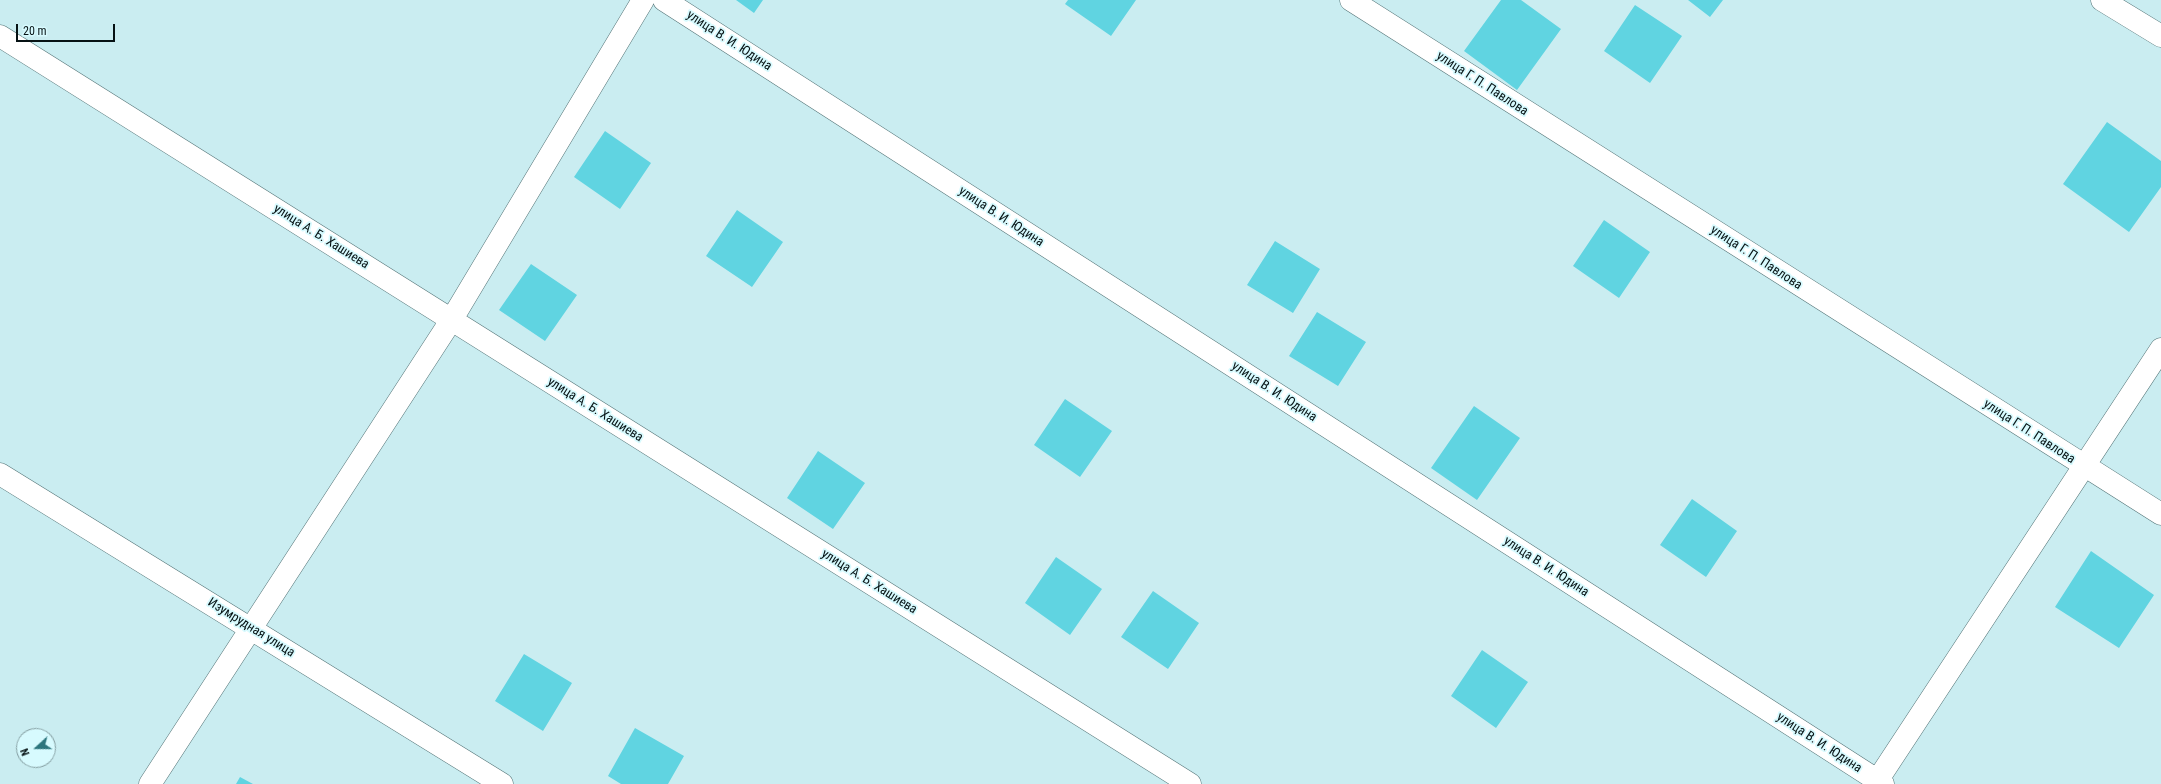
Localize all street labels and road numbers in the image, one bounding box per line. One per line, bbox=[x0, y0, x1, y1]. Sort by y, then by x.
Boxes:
street label: улица В. И. Юдина bbox=[683, 8, 775, 74]
street label: улица Г. П. Павлова bbox=[1433, 49, 1531, 119]
street label: улица В. И. Юдина bbox=[955, 184, 1047, 250]
street label: улица А. Б. Хашиева bbox=[270, 201, 372, 273]
street label: улица Г. П. Павлова bbox=[1707, 223, 1805, 293]
street label: улица В. И. Юдина bbox=[1228, 359, 1320, 425]
street label: улица А. Б. Хашиева bbox=[544, 374, 646, 446]
street label: улица Г. П. Павлова bbox=[1980, 397, 2078, 467]
street label: улица В. И. Юдина bbox=[1500, 534, 1592, 600]
street label: улица А. Б. Хашиева bbox=[818, 546, 920, 618]
street label: Изумрудная улица bbox=[205, 595, 297, 661]
street label: улица В. И. Юдина bbox=[1773, 710, 1865, 776]

